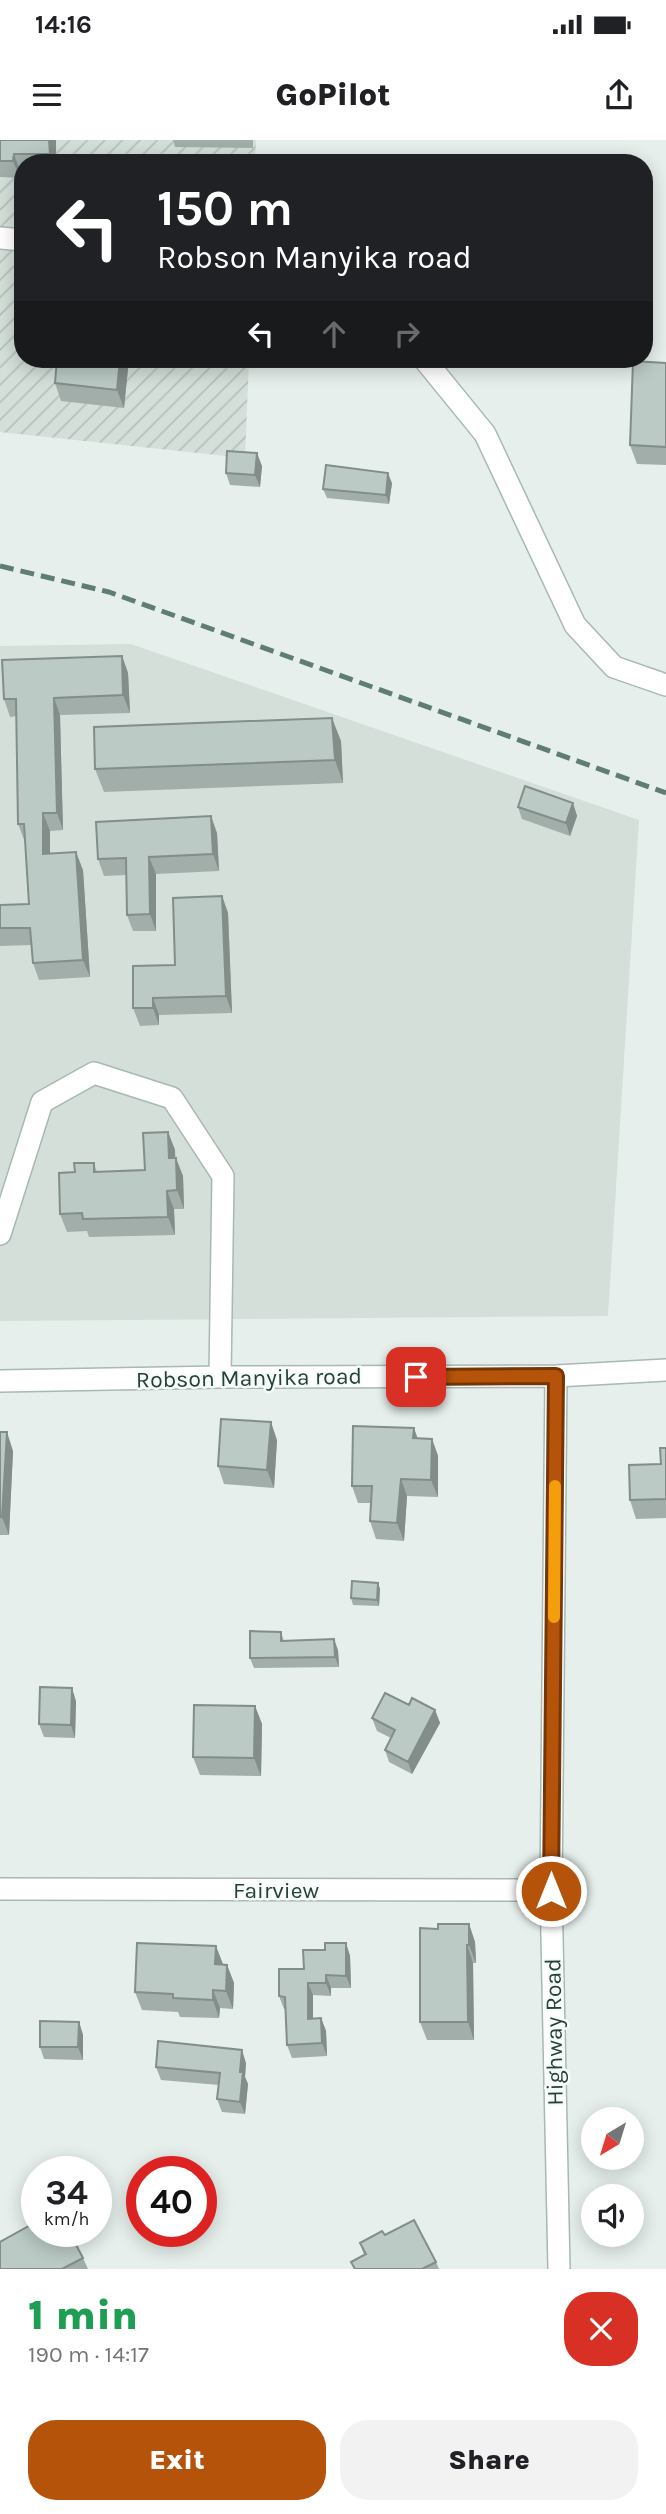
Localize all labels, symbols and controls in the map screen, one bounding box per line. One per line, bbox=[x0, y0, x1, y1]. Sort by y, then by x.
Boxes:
text: 14:16 bbox=[35, 9, 92, 40]
icon: menu bbox=[28, 76, 66, 114]
text: GoPilot bbox=[275, 76, 391, 113]
icon: share bbox=[600, 76, 638, 114]
text: 150 m bbox=[157, 180, 293, 237]
icon: left bbox=[42, 182, 133, 273]
text: Robson Manyika road bbox=[157, 239, 472, 276]
icon: left bbox=[242, 315, 280, 353]
icon: ahead bbox=[315, 315, 353, 353]
icon: right bbox=[388, 315, 426, 353]
pin bbox=[386, 1347, 446, 1407]
icon: arrive bbox=[397, 1358, 435, 1396]
street label: Robson Manyika road bbox=[136, 1363, 362, 1393]
position arrow bbox=[514, 1854, 588, 1928]
street label: Fairview bbox=[233, 1877, 319, 1904]
street label: Highway Road bbox=[539, 1958, 569, 2106]
north arrow bbox=[581, 2107, 644, 2170]
map controls bbox=[581, 2107, 644, 2247]
speed limit sign: 40 bbox=[126, 2156, 217, 2247]
text: 34 bbox=[45, 2172, 88, 2213]
button: sound bbox=[581, 2184, 644, 2247]
text: km/h bbox=[44, 2208, 89, 2230]
text: 1 min bbox=[28, 2290, 138, 2340]
button: close bbox=[564, 2292, 638, 2366]
text: 190 m · 14:17 bbox=[28, 2341, 149, 2368]
button: Exit bbox=[28, 2420, 326, 2500]
button: Share bbox=[340, 2420, 638, 2500]

